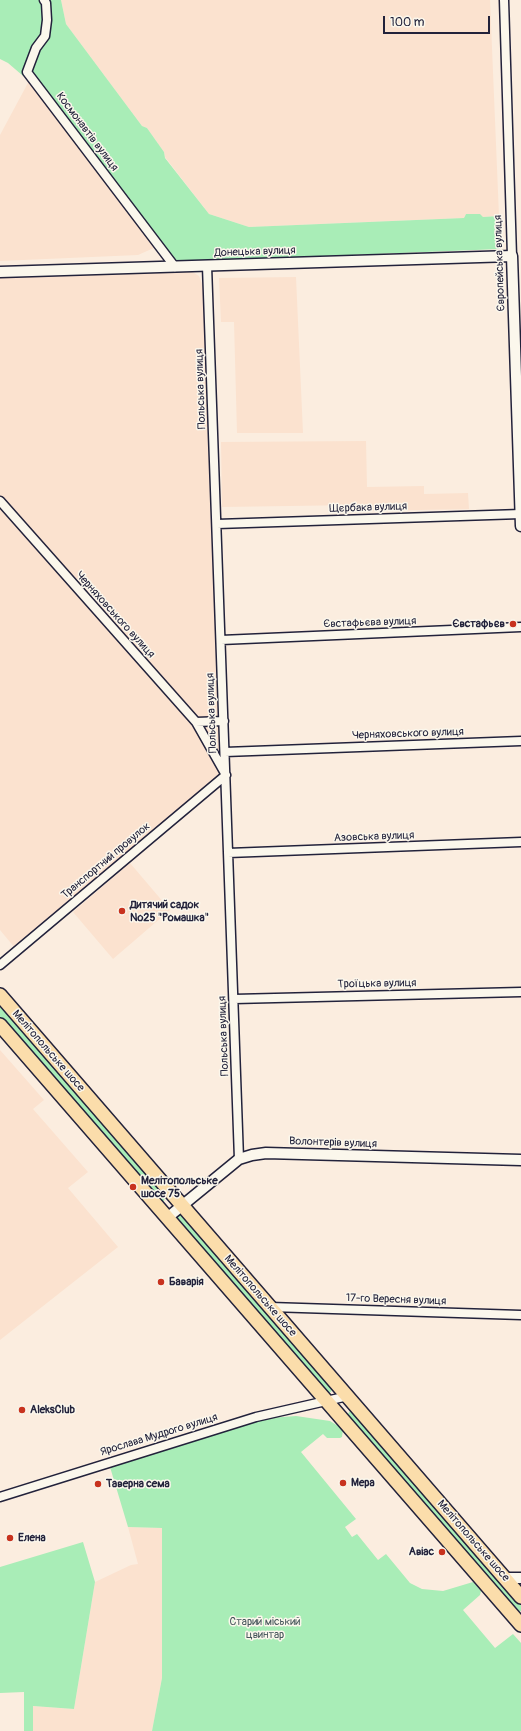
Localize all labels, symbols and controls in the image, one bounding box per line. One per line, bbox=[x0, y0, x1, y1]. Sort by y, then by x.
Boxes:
scale bar bbox=[385, 8, 492, 34]
text: 100 m bbox=[390, 15, 424, 30]
street label: Космонавтів вулиця bbox=[53, 90, 121, 174]
street label: Європейська вулиця bbox=[492, 215, 508, 311]
street label: Донецька вулиця bbox=[214, 244, 296, 260]
street label: Польська вулиця bbox=[193, 349, 209, 429]
street label: Щєрбака вулиця bbox=[329, 500, 407, 516]
street label: Черняховського вулиця bbox=[73, 569, 157, 661]
street label: Євстафьєва вулиця bbox=[324, 615, 416, 631]
place label: Євстафьєв bbox=[453, 617, 505, 631]
marker: Євстафьєв bbox=[508, 619, 518, 629]
street label: Польська вулиця bbox=[204, 673, 220, 753]
street label: Черняховського вулиця bbox=[352, 725, 464, 743]
street label: Транспортний провулок bbox=[59, 820, 153, 902]
street label: Азовська вулиця bbox=[334, 829, 414, 845]
place label: Дитячий садок №25 "Ромашка" bbox=[130, 898, 209, 924]
marker: Дитячий садок №25 "Ромашка" bbox=[117, 906, 127, 916]
street label: Троїцька вулиця bbox=[337, 977, 417, 991]
street label: Польська вулиця bbox=[216, 996, 232, 1076]
street label: Мелітопольське шосе bbox=[9, 1008, 87, 1094]
street label: Волонтерів вулиця bbox=[289, 1135, 377, 1151]
place label: Мелітопольське шосе 75 bbox=[141, 1174, 218, 1200]
marker: Мелітопольське шосе 75 bbox=[128, 1182, 138, 1192]
street label: Мелітопольське шосе bbox=[221, 1253, 299, 1339]
place label: Баварія bbox=[169, 1275, 204, 1289]
marker: Баварія bbox=[156, 1277, 166, 1287]
street label: 17-го Вересня вулиця bbox=[345, 1292, 447, 1308]
place label: AleksClub bbox=[30, 1403, 75, 1417]
marker: AleksClub bbox=[17, 1405, 27, 1415]
street label: Ярослава Мудрого вулиця bbox=[99, 1411, 219, 1459]
place label: Мера bbox=[351, 1476, 375, 1490]
place label: Таверна сема bbox=[106, 1477, 170, 1491]
marker: Мера bbox=[338, 1478, 348, 1488]
marker: Таверна сема bbox=[93, 1479, 103, 1489]
street label: Мелітопольське шосе bbox=[434, 1498, 512, 1584]
place label: Елена bbox=[18, 1531, 46, 1545]
marker: Елена bbox=[5, 1533, 15, 1543]
place label: Авіас bbox=[409, 1545, 434, 1559]
marker: Авіас bbox=[437, 1547, 447, 1557]
park label: Старий міський цвинтар bbox=[230, 1615, 300, 1641]

